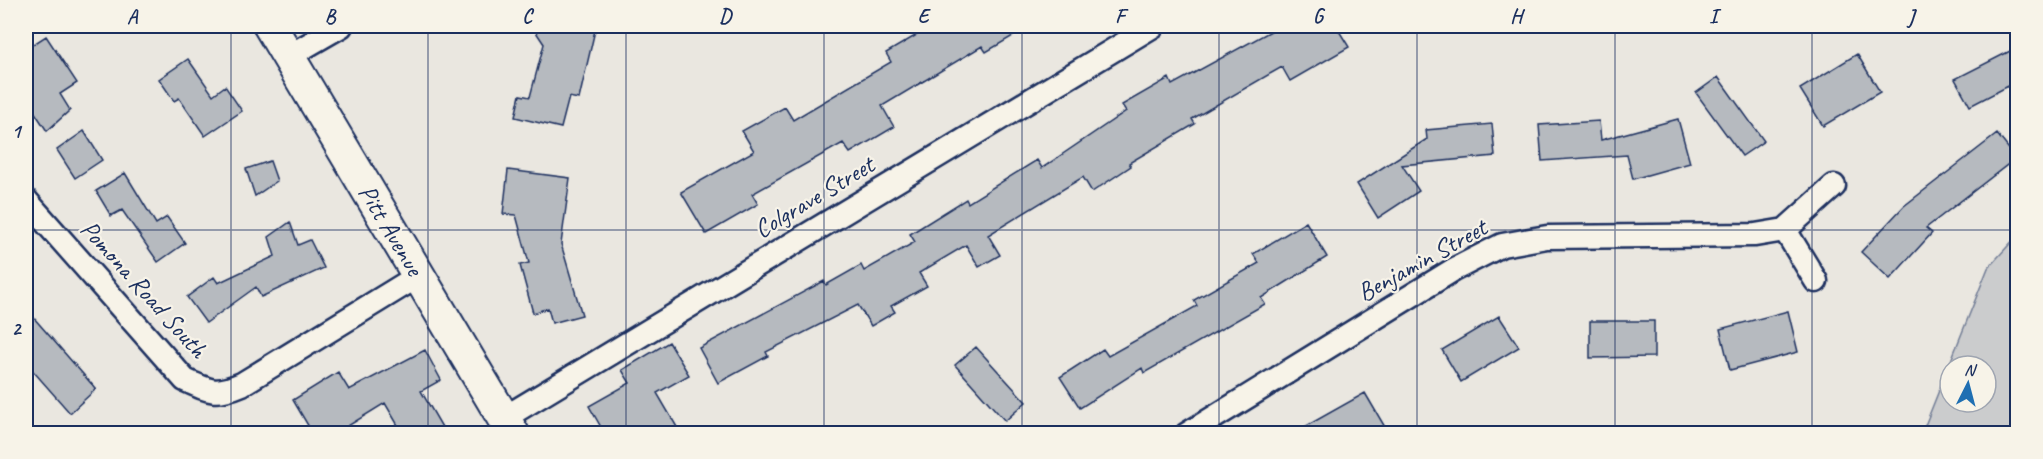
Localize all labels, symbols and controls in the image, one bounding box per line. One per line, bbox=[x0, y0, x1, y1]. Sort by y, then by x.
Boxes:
text: A bbox=[127, 4, 139, 29]
text: B bbox=[325, 4, 337, 29]
text: C bbox=[522, 4, 534, 29]
text: D bbox=[719, 4, 733, 29]
text: E bbox=[918, 4, 932, 29]
text: F bbox=[1115, 4, 1129, 29]
text: G bbox=[1313, 4, 1326, 29]
text: H bbox=[1510, 4, 1525, 29]
text: I bbox=[1709, 4, 1722, 29]
text: J bbox=[1906, 4, 1918, 29]
text: 1 bbox=[12, 119, 23, 144]
street label: Colgrave Street bbox=[748, 147, 882, 246]
street label: Pitt Avenue bbox=[351, 178, 432, 284]
street label: Benjamin Street bbox=[1351, 210, 1495, 309]
street label: Pomona Road South bbox=[73, 213, 215, 366]
text: 2 bbox=[12, 316, 23, 341]
north arrow bbox=[1938, 354, 1998, 414]
text: N bbox=[1963, 360, 1979, 381]

